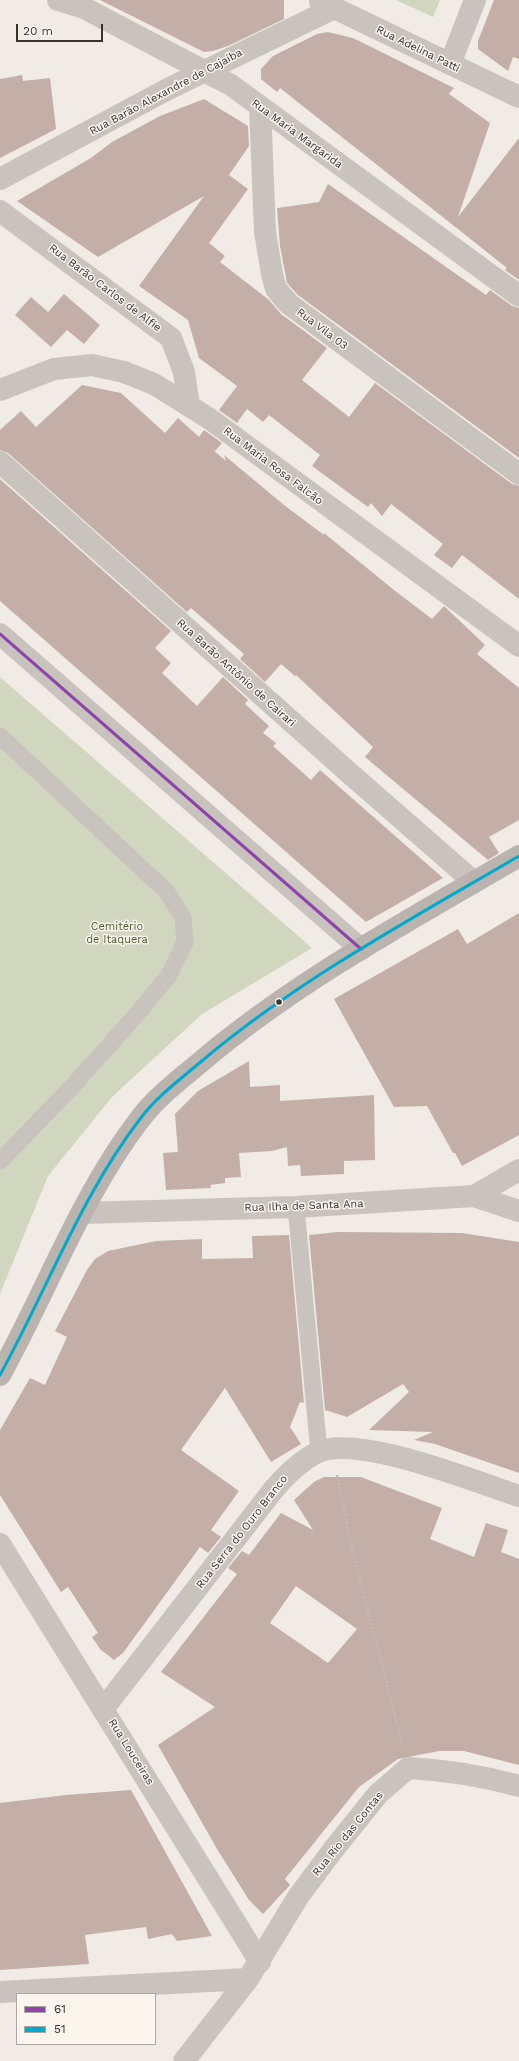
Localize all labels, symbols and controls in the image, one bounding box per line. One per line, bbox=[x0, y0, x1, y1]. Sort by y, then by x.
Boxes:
scale bar bbox=[18, 16, 105, 42]
street label: Rua Adelina Patti bbox=[374, 23, 462, 75]
text: 20 m bbox=[23, 24, 53, 38]
street label: Rua Barão Alexandre de Cajaíba bbox=[87, 46, 245, 138]
street label: Rua Maria Margarida bbox=[249, 97, 345, 171]
street label: Rua Barão Carlos de Alfie bbox=[46, 241, 164, 335]
street label: Rua Vila 03 bbox=[294, 306, 350, 352]
street label: Rua Maria Rosa Falcão bbox=[221, 424, 325, 508]
street label: Rua Barão Antônio de Cairari bbox=[174, 616, 298, 730]
park label: Cemitério de Itaquera bbox=[86, 920, 148, 946]
unlabelled marker bbox=[274, 997, 284, 1007]
street label: Rua Ilha de Santa Ana bbox=[244, 1197, 364, 1215]
street label: Rua Serra do Ouro Branco bbox=[194, 1473, 290, 1591]
street label: Rua Louceiras bbox=[105, 1716, 157, 1788]
street label: Rua Rio das Contas bbox=[310, 1789, 386, 1879]
legend bbox=[16, 1993, 156, 2045]
text: 61 bbox=[54, 2002, 66, 2016]
text: 51 bbox=[54, 2022, 66, 2036]

